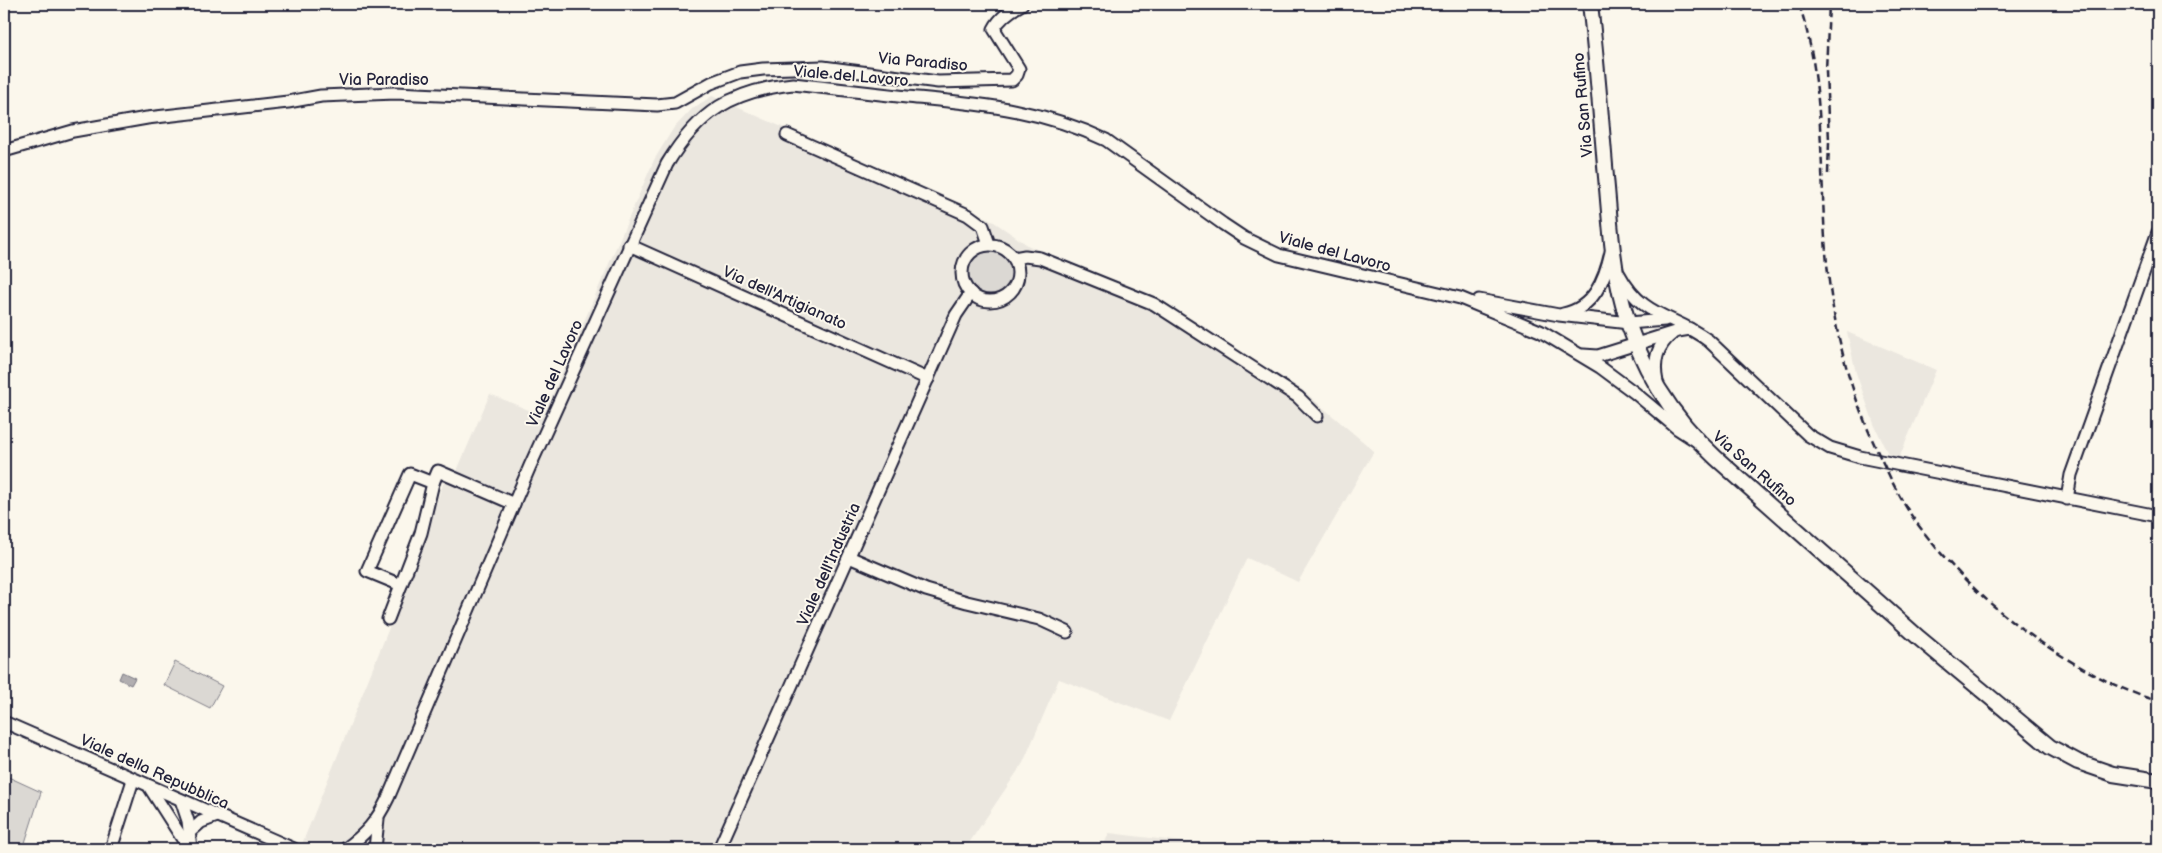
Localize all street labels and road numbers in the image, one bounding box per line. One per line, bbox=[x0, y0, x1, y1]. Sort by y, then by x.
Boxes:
street label: Via Paradiso bbox=[877, 49, 968, 76]
street label: Via San Rufino bbox=[1569, 52, 1598, 158]
street label: Viale del Lavoro bbox=[793, 62, 909, 91]
street label: Via Paradiso bbox=[339, 71, 429, 90]
street label: Viale del Lavoro bbox=[1276, 228, 1393, 277]
street label: Via dell'Artigianato bbox=[720, 263, 849, 334]
street label: Viale del Lavoro bbox=[523, 317, 588, 430]
street label: Via San Rufino bbox=[1708, 428, 1800, 511]
street label: Viale dell'Industria bbox=[794, 500, 865, 629]
street label: Viale della Repubblica bbox=[77, 731, 232, 814]

